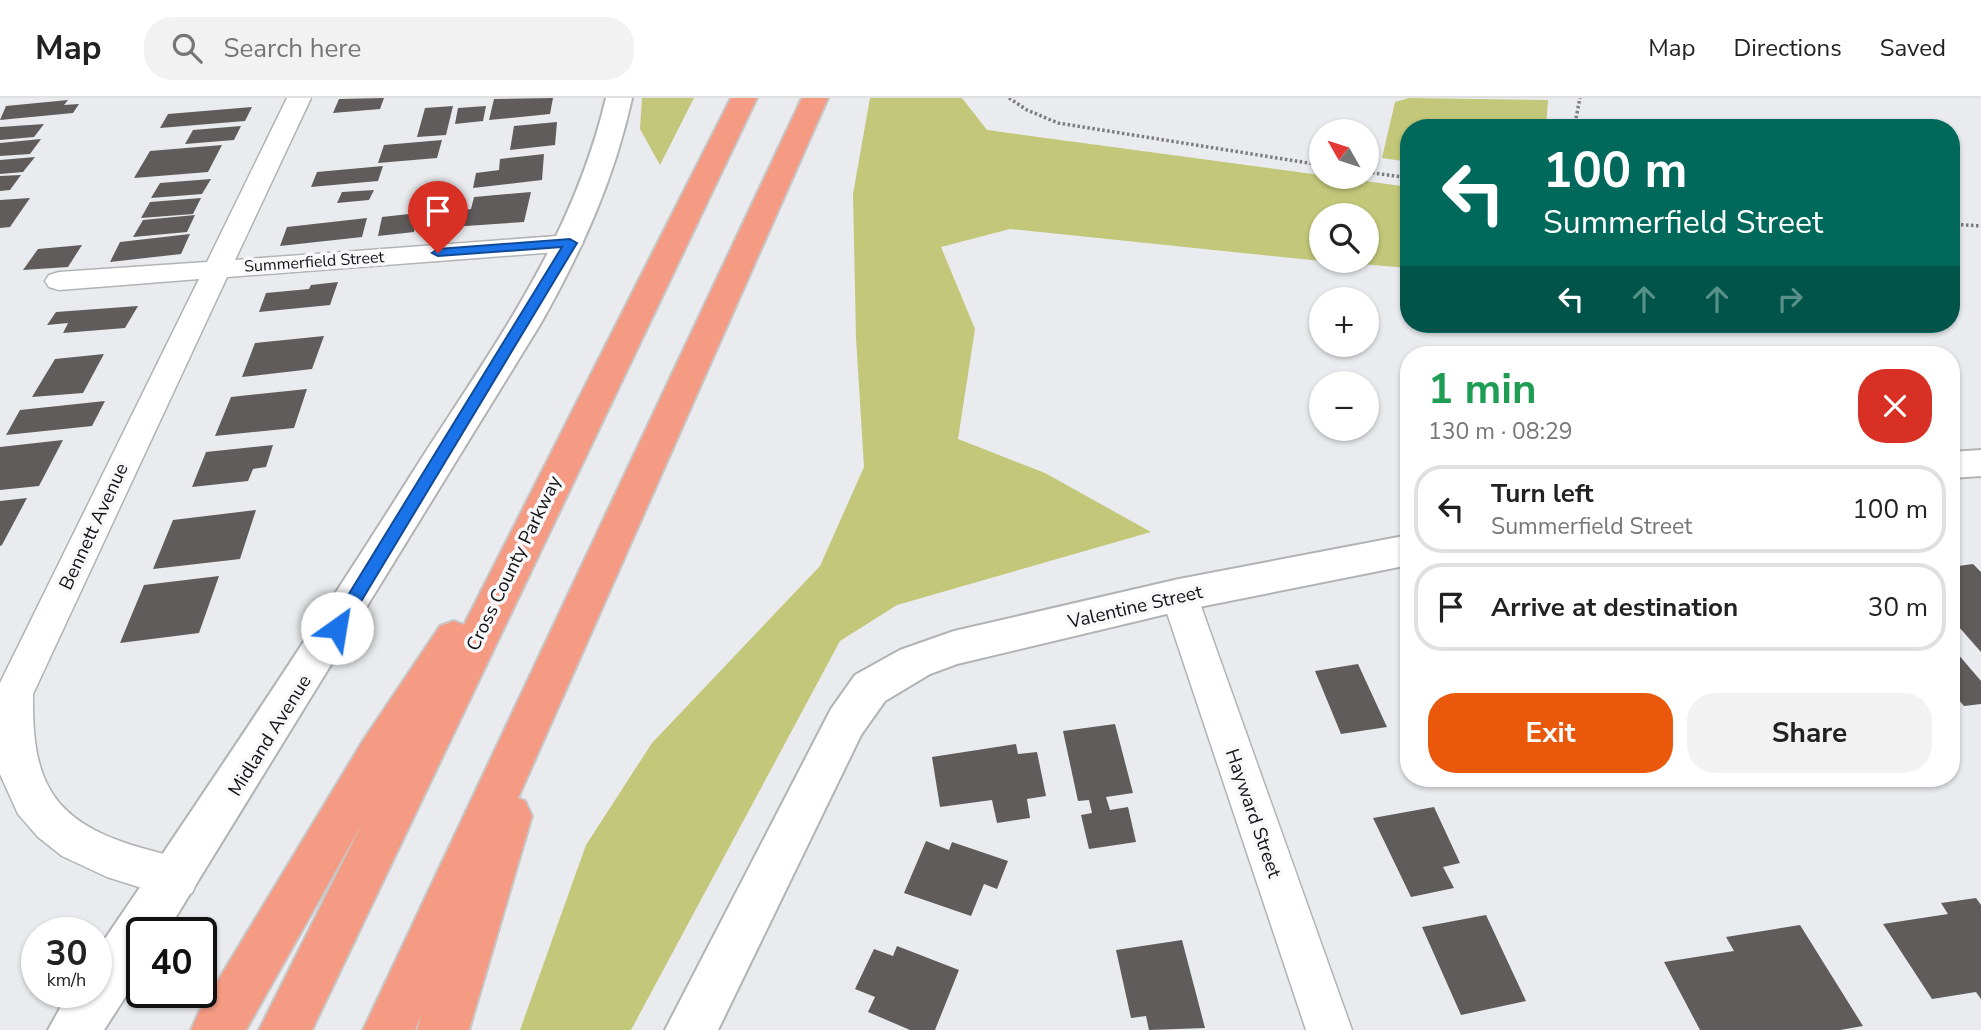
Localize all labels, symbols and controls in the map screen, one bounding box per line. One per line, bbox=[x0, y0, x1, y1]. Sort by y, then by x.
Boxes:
search box bbox=[144, 17, 634, 80]
text: Map bbox=[35, 26, 102, 71]
icon: search bbox=[168, 29, 206, 67]
text: Search here bbox=[224, 31, 361, 66]
text: Map bbox=[1648, 32, 1695, 64]
text: Directions bbox=[1733, 32, 1842, 64]
text: Saved bbox=[1880, 32, 1946, 64]
north arrow bbox=[1309, 119, 1379, 189]
map controls bbox=[1309, 119, 1379, 441]
text: 100 m bbox=[1543, 137, 1687, 204]
icon: left bbox=[1428, 147, 1519, 238]
pin bbox=[408, 181, 468, 253]
icon: arrive bbox=[419, 192, 457, 230]
text: Summerfield Street bbox=[1543, 201, 1823, 244]
button: search bbox=[1309, 203, 1379, 273]
street label: Summerfield Street bbox=[243, 246, 385, 278]
icon: left bbox=[1552, 280, 1590, 318]
icon: ahead bbox=[1625, 280, 1663, 318]
icon: ahead bbox=[1698, 280, 1736, 318]
icon: right bbox=[1771, 280, 1809, 318]
button: + bbox=[1309, 287, 1379, 357]
text: 1 min bbox=[1428, 361, 1537, 418]
button: close bbox=[1858, 369, 1932, 443]
button: − bbox=[1309, 371, 1379, 441]
text: 130 m · 08:29 bbox=[1428, 416, 1573, 447]
street label: Bennett Avenue bbox=[53, 459, 135, 594]
street label: Cross County Parkway bbox=[460, 471, 568, 655]
text: Turn left bbox=[1491, 476, 1594, 511]
icon: left bbox=[1432, 490, 1470, 528]
text: 100 m bbox=[1852, 492, 1928, 527]
text: Summerfield Street bbox=[1491, 511, 1692, 542]
street label: Valentine Street bbox=[1064, 579, 1205, 635]
icon: arrive bbox=[1432, 588, 1470, 626]
text: Arrive at destination bbox=[1491, 590, 1738, 625]
text: 30 m bbox=[1868, 590, 1928, 625]
position arrow bbox=[300, 591, 374, 665]
street label: Midland Avenue bbox=[222, 670, 318, 801]
button: Exit bbox=[1428, 693, 1673, 773]
button: Share bbox=[1687, 693, 1932, 773]
street label: Hayward Street bbox=[1219, 745, 1287, 882]
speed limit sign: 40 bbox=[126, 917, 217, 1008]
text: 30 bbox=[45, 930, 88, 977]
text: km/h bbox=[47, 968, 86, 992]

